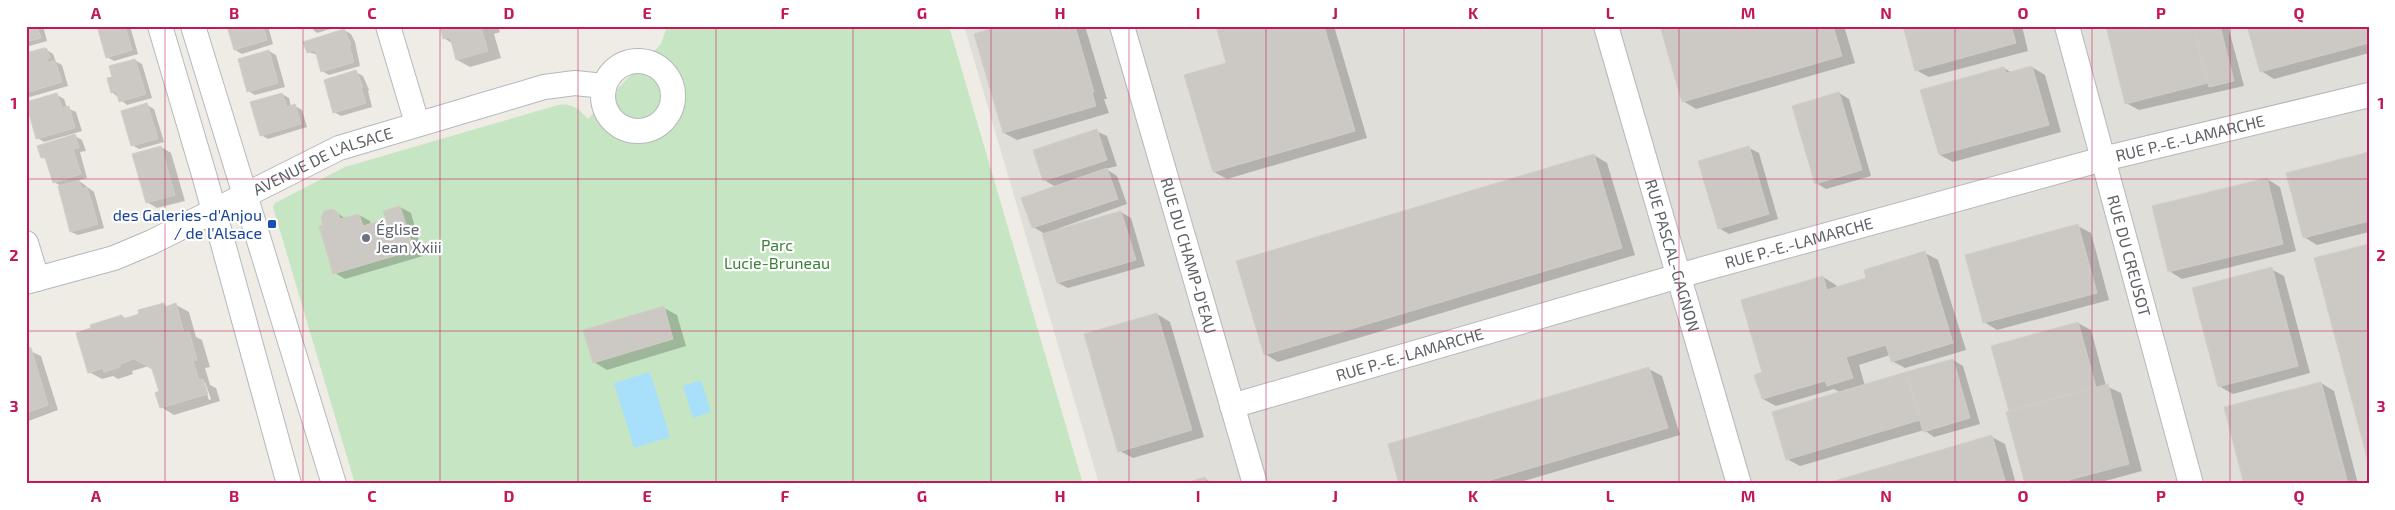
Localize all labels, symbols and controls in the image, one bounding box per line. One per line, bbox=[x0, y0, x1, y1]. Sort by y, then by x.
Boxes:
text: A bbox=[91, 3, 102, 22]
text: B bbox=[229, 3, 239, 22]
text: C bbox=[367, 3, 377, 22]
text: D bbox=[504, 3, 515, 22]
text: E bbox=[642, 3, 652, 22]
text: F bbox=[781, 3, 790, 22]
text: G bbox=[917, 3, 927, 22]
text: H bbox=[1054, 3, 1066, 22]
text: I bbox=[1196, 3, 1200, 22]
text: J bbox=[1332, 3, 1338, 22]
text: K bbox=[1468, 3, 1479, 22]
text: L bbox=[1606, 3, 1615, 22]
text: M bbox=[1741, 3, 1755, 22]
text: N bbox=[1880, 3, 1892, 22]
text: O bbox=[2017, 3, 2029, 22]
text: P bbox=[2156, 3, 2166, 22]
text: Q bbox=[2293, 3, 2305, 23]
text: 1 bbox=[11, 93, 17, 112]
text: 1 bbox=[2378, 93, 2384, 112]
street label: RUE P.-E.-LAMARCHE bbox=[2113, 110, 2267, 165]
street label: AVENUE DE L'ALSACE bbox=[250, 123, 395, 199]
street label: RUE DU CHAMP-D'EAU bbox=[1157, 175, 1221, 336]
street label: RUE PASCAL-GAGNON bbox=[1642, 177, 1704, 334]
street label: RUE DU CREUSOT bbox=[2104, 193, 2155, 319]
place label: des Galeries-d'Anjou / de l'Alsace bbox=[113, 205, 262, 242]
street label: RUE P.-E.-LAMARCHE bbox=[1723, 213, 1875, 272]
marker: des Galeries-d'Anjou / de l'Alsace bbox=[266, 218, 278, 230]
place label: Église Jean Xxiii bbox=[376, 219, 442, 256]
marker: Église Jean Xxiii bbox=[360, 232, 372, 244]
park label: Parc Lucie-Bruneau bbox=[724, 235, 830, 272]
text: 2 bbox=[9, 245, 19, 264]
text: 2 bbox=[2376, 245, 2386, 264]
street label: RUE P.-E.-LAMARCHE bbox=[1333, 323, 1486, 384]
text: 3 bbox=[9, 396, 19, 415]
text: 3 bbox=[2376, 396, 2386, 415]
text: A bbox=[91, 486, 102, 505]
text: B bbox=[229, 486, 239, 505]
text: C bbox=[367, 486, 377, 505]
text: D bbox=[504, 486, 515, 505]
text: E bbox=[642, 486, 652, 505]
text: F bbox=[781, 486, 790, 505]
text: G bbox=[917, 486, 927, 505]
text: H bbox=[1054, 486, 1066, 505]
text: I bbox=[1196, 486, 1200, 505]
text: J bbox=[1332, 486, 1338, 505]
text: K bbox=[1468, 486, 1479, 505]
text: L bbox=[1606, 486, 1615, 505]
text: M bbox=[1741, 486, 1755, 505]
text: N bbox=[1880, 486, 1892, 505]
text: O bbox=[2017, 486, 2029, 505]
text: P bbox=[2156, 486, 2166, 505]
text: Q bbox=[2293, 486, 2305, 506]

